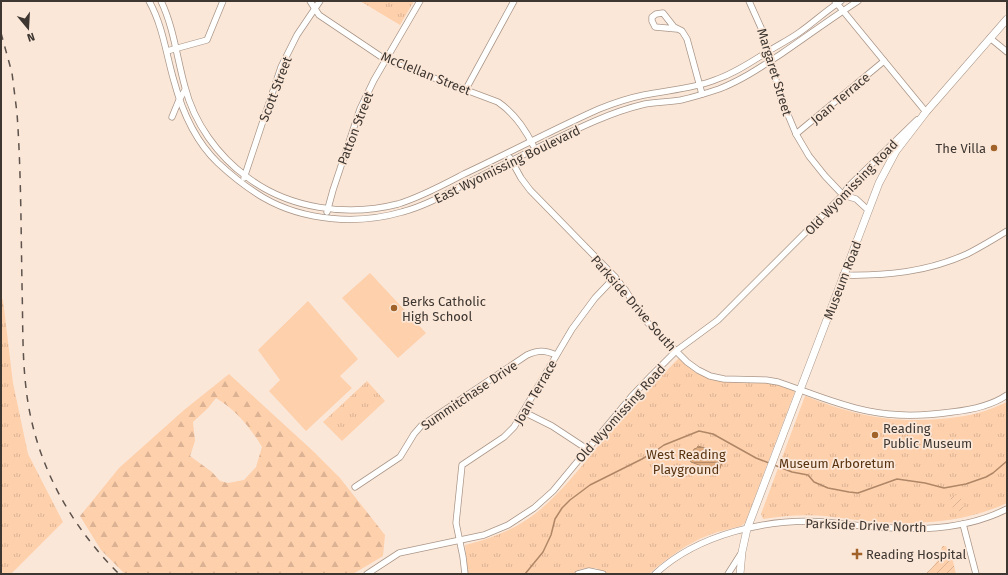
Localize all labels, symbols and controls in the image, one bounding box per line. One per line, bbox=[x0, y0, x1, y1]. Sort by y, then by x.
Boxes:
north arrow bbox=[8, 8, 48, 48]
street label: Margaret Street bbox=[754, 27, 795, 118]
text: N bbox=[25, 30, 36, 44]
street label: McClellan Street bbox=[379, 49, 473, 98]
street label: Scott Street bbox=[256, 54, 295, 124]
street label: Joan Terrace bbox=[808, 69, 873, 127]
street label: Patton Street bbox=[335, 89, 376, 167]
street label: East Wyomissing Boulevard bbox=[432, 123, 583, 206]
street label: Old Wyomissing Road bbox=[802, 136, 901, 238]
place label: The Villa bbox=[936, 141, 986, 156]
marker: The Villa bbox=[989, 143, 999, 153]
street label: Museum Road bbox=[821, 239, 864, 322]
street label: Parkside Drive South bbox=[588, 252, 679, 354]
place label: Berks Catholic High School bbox=[402, 294, 486, 324]
marker: Berks Catholic High School bbox=[389, 303, 399, 313]
street label: Joan Terrace bbox=[511, 357, 560, 427]
street label: Summitchase Drive bbox=[418, 358, 520, 433]
street label: Old Wyomissing Road bbox=[572, 361, 668, 466]
place label: Reading Public Museum bbox=[883, 421, 972, 451]
marker: Reading Public Museum bbox=[870, 430, 880, 440]
park label: West Reading Playground bbox=[646, 447, 726, 477]
park label: Museum Arboretum bbox=[779, 456, 895, 471]
street label: Parkside Drive North bbox=[805, 516, 927, 535]
place label: Reading Hospital bbox=[866, 547, 966, 562]
marker: Reading Hospital bbox=[851, 548, 863, 560]

